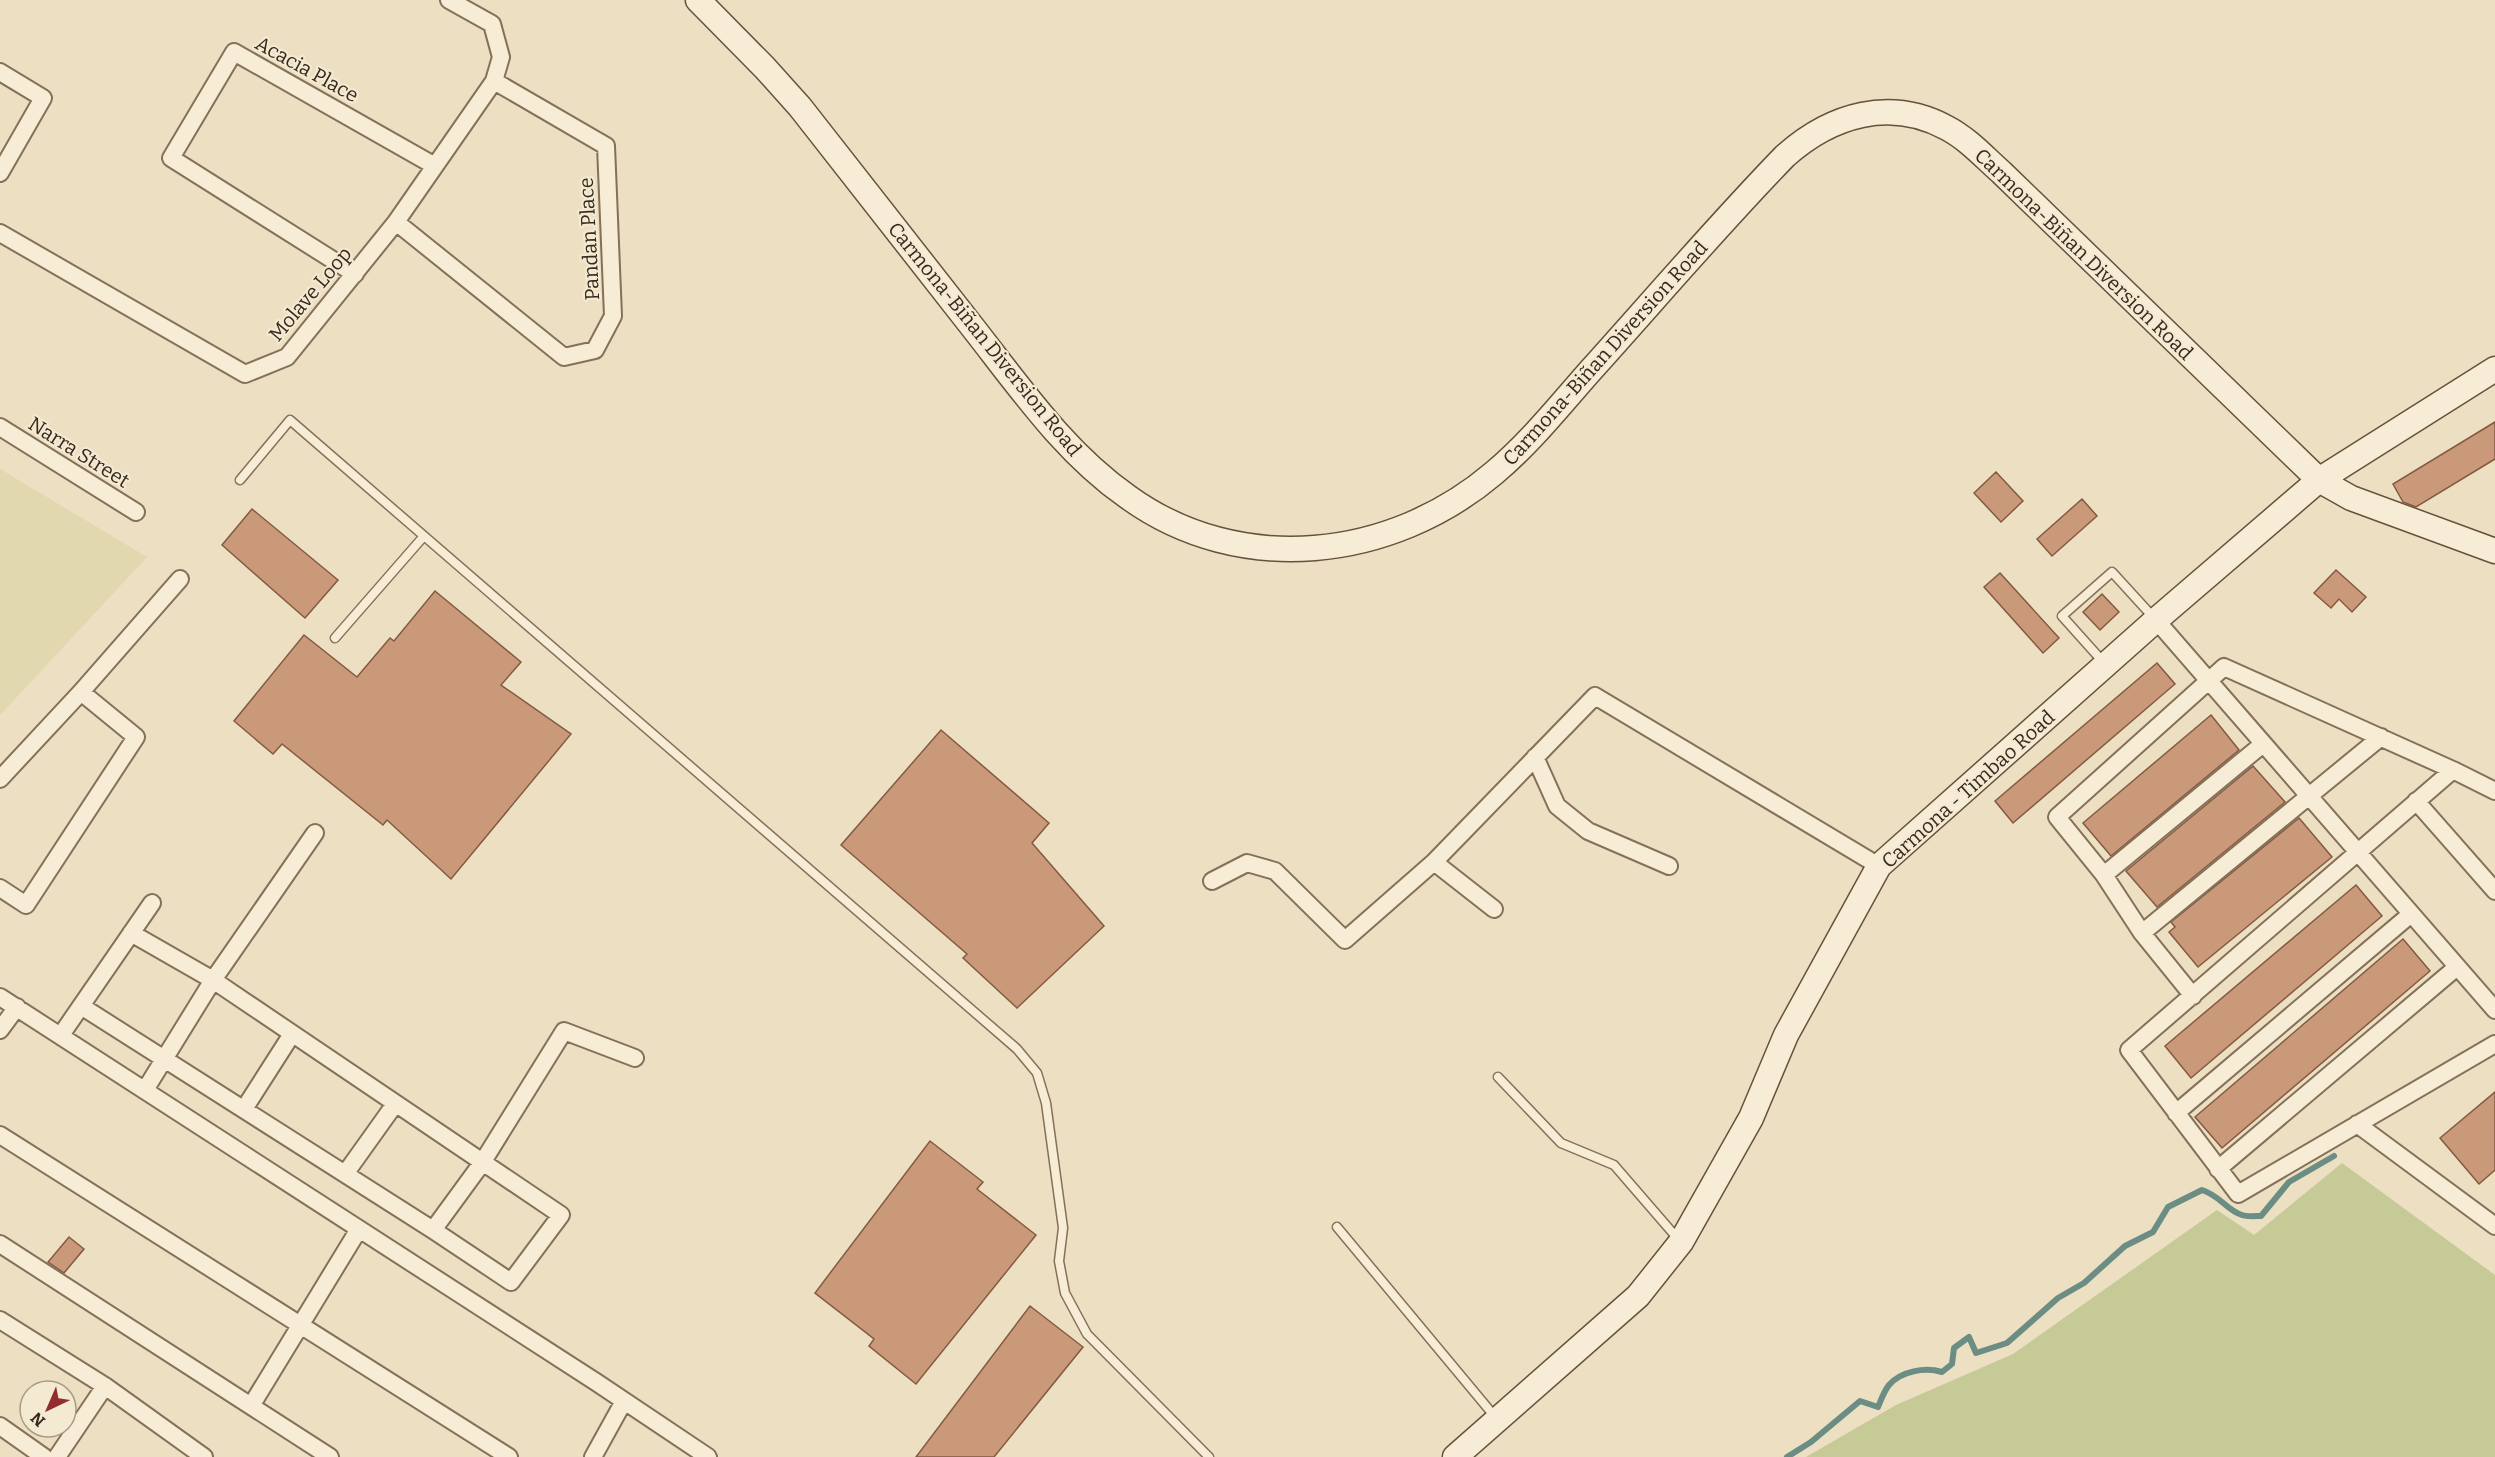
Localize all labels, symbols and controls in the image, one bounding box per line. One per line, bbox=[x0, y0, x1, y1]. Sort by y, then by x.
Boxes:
street label: Acacia Place bbox=[251, 31, 363, 107]
street label: Carmona-Biñan Diversion Road bbox=[1970, 143, 2198, 365]
street label: Pandan Place bbox=[574, 177, 604, 301]
street label: Carmona-Biñan Diversion Road bbox=[883, 217, 1087, 461]
street label: Carmona-Biñan Diversion Road bbox=[1498, 236, 1712, 470]
street label: Molave Loop bbox=[264, 242, 356, 346]
street label: Narra Street bbox=[24, 411, 134, 493]
street label: Carmona - Timbao Road bbox=[1876, 705, 2060, 873]
north arrow bbox=[18, 1379, 78, 1439]
text: N bbox=[27, 1408, 49, 1431]

